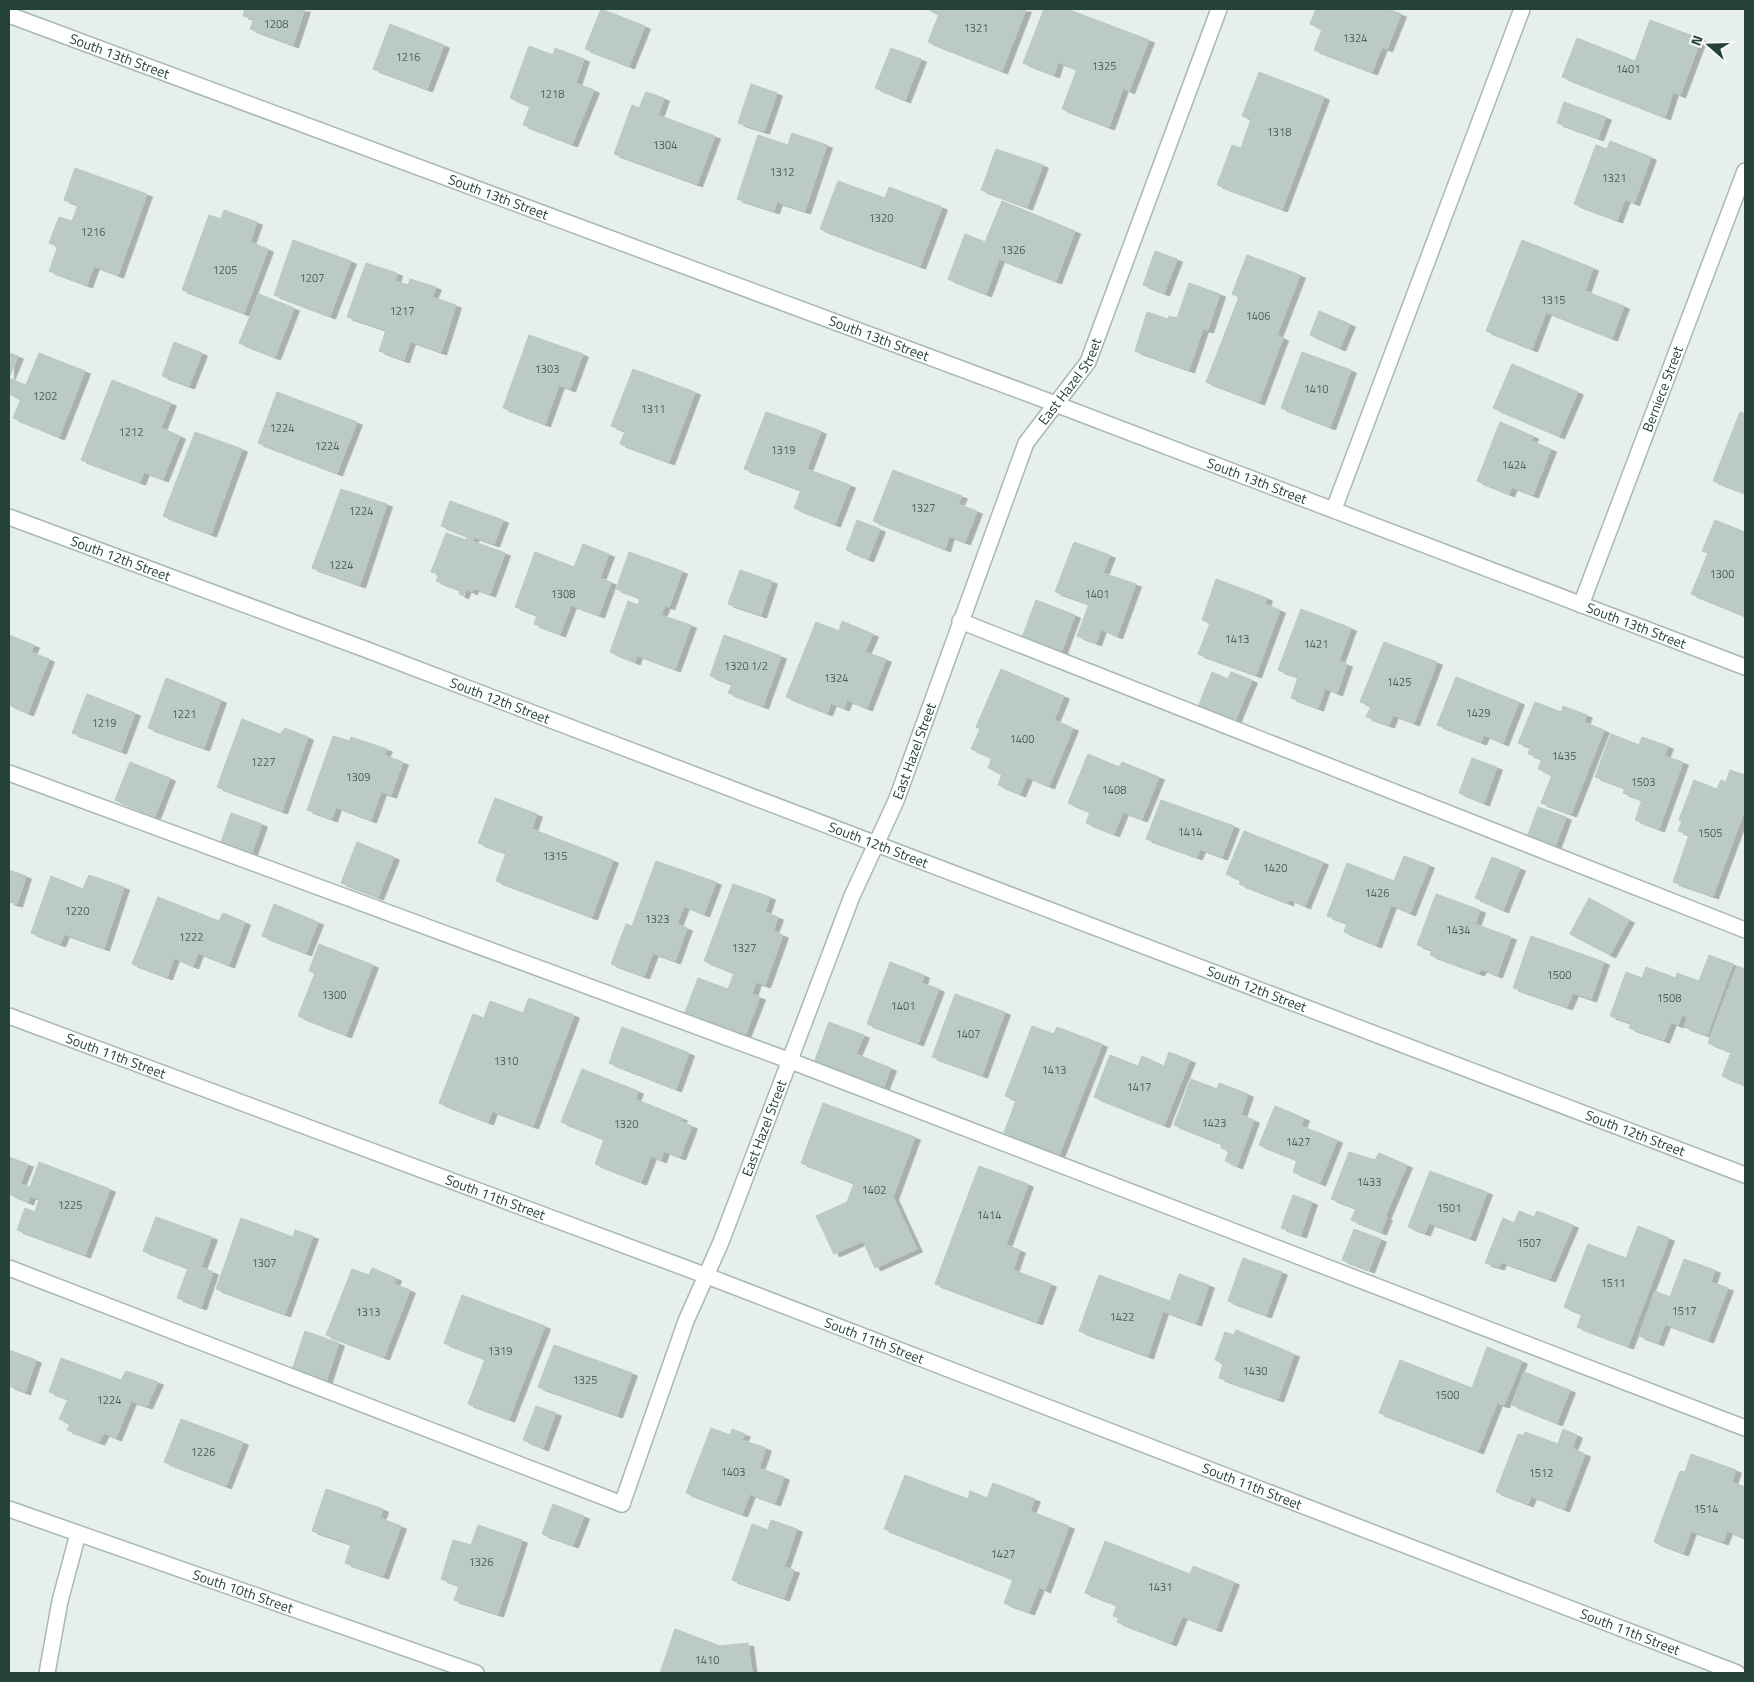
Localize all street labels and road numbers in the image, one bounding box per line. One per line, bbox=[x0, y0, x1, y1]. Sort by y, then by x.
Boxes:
street label: South 13th Street bbox=[67, 27, 173, 84]
street label: South 13th Street bbox=[445, 168, 552, 225]
street label: South 13th Street bbox=[826, 310, 932, 366]
street label: East Hazel Street bbox=[1033, 335, 1106, 429]
street label: Berniece Street bbox=[1636, 343, 1688, 435]
street label: South 13th Street bbox=[1204, 452, 1310, 509]
street label: South 12th Street bbox=[68, 530, 174, 586]
street label: South 13th Street bbox=[1583, 596, 1689, 654]
street label: South 12th Street bbox=[447, 671, 553, 729]
street label: East Hazel Street bbox=[886, 700, 941, 802]
street label: South 12th Street bbox=[825, 816, 931, 873]
street label: South 12th Street bbox=[1204, 960, 1310, 1017]
street label: South 11th Street bbox=[63, 1027, 169, 1084]
street label: East Hazel Street bbox=[736, 1077, 791, 1179]
street label: South 12th Street bbox=[1582, 1104, 1688, 1161]
street label: South 11th Street bbox=[442, 1168, 549, 1225]
street label: South 11th Street bbox=[821, 1311, 927, 1369]
street label: South 11th Street bbox=[1199, 1457, 1305, 1514]
street label: South 10th Street bbox=[190, 1563, 296, 1618]
street label: South 11th Street bbox=[1577, 1603, 1683, 1660]

